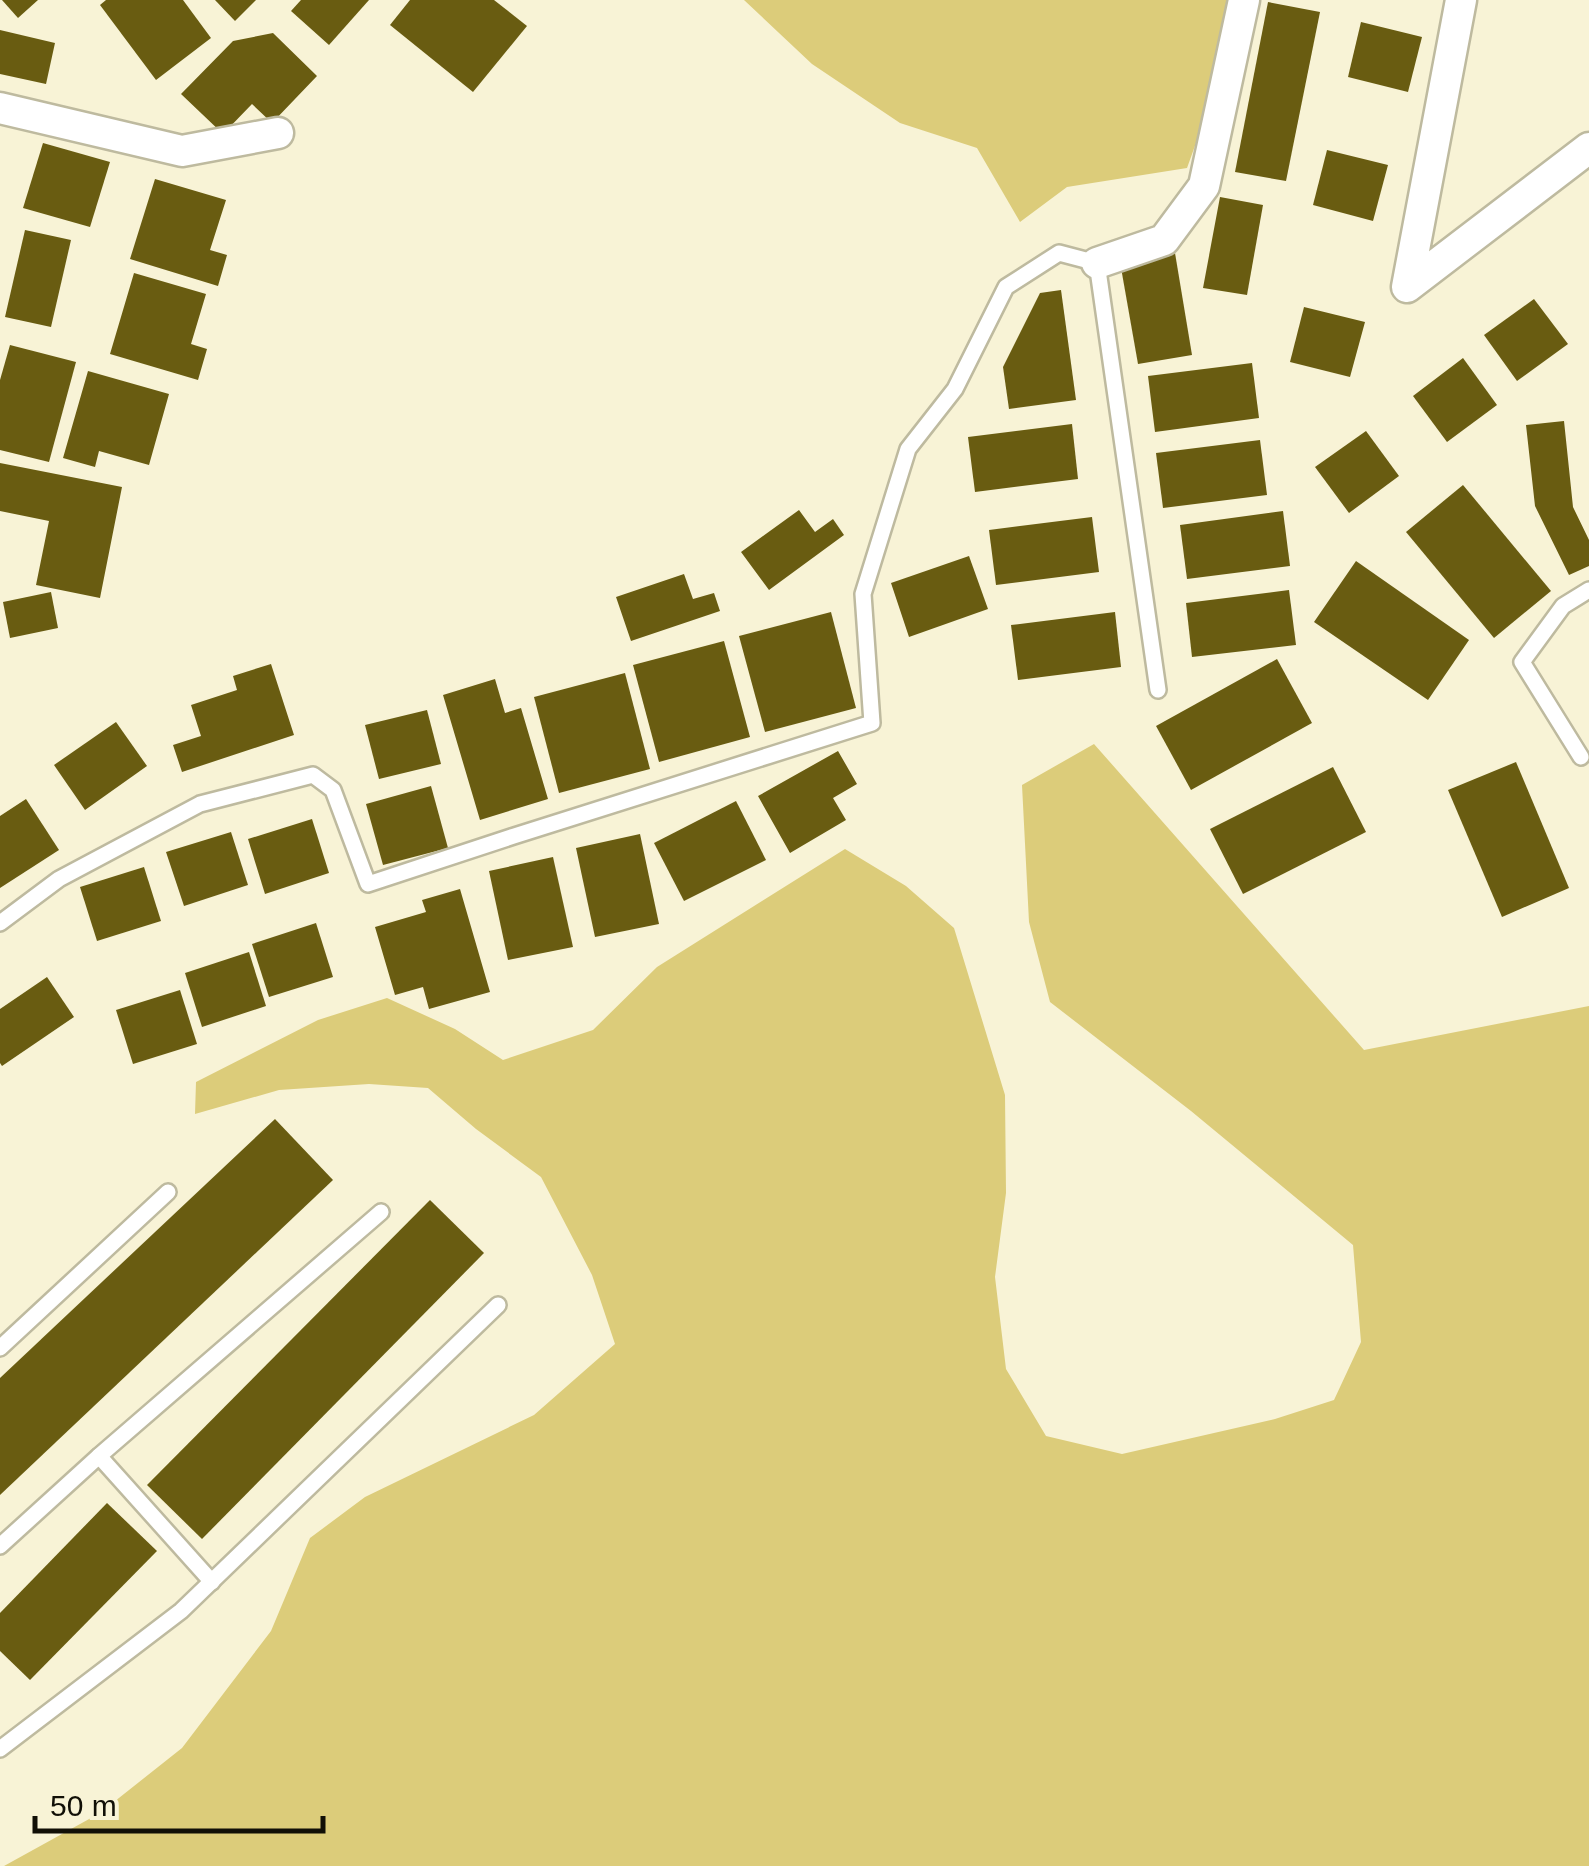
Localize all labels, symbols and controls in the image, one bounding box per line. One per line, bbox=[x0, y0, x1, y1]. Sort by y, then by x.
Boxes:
scale bar bbox=[35, 1771, 322, 1833]
text: 50 m bbox=[50, 1789, 117, 1822]

